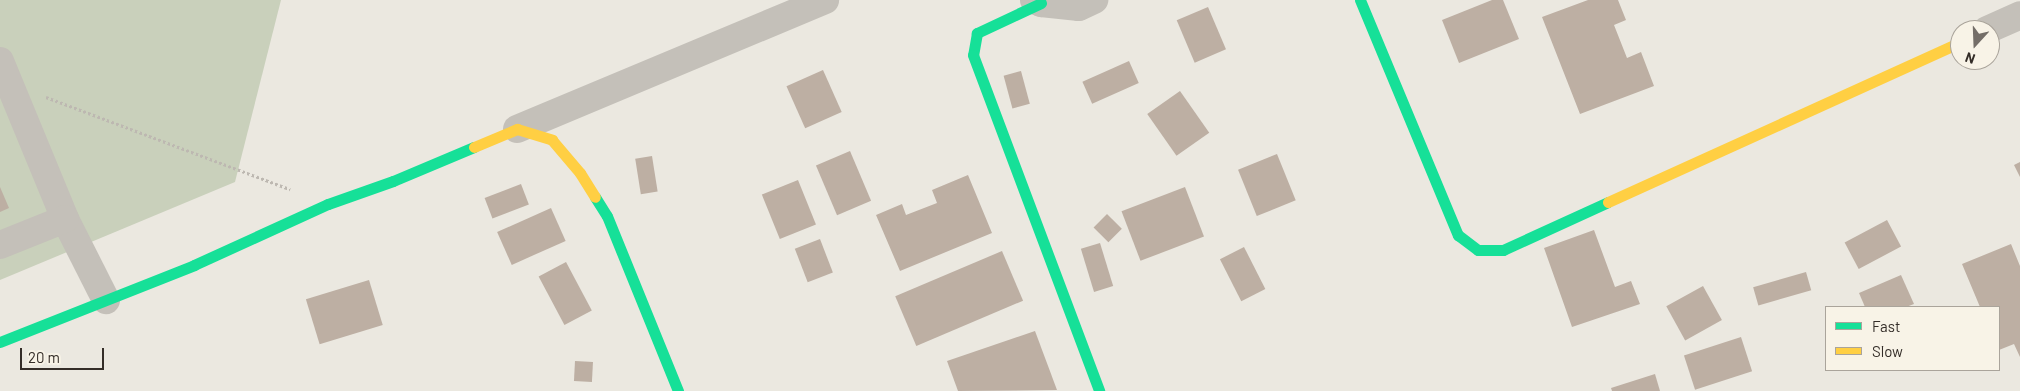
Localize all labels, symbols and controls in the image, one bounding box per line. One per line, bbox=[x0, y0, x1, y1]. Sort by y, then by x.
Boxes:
north arrow bbox=[1950, 20, 2000, 70]
text: N bbox=[1963, 49, 1977, 68]
legend bbox=[1825, 306, 2000, 371]
text: Fast bbox=[1872, 317, 1900, 335]
scale bar bbox=[22, 338, 106, 370]
text: Slow bbox=[1872, 342, 1903, 360]
text: 20 m bbox=[28, 348, 60, 366]

